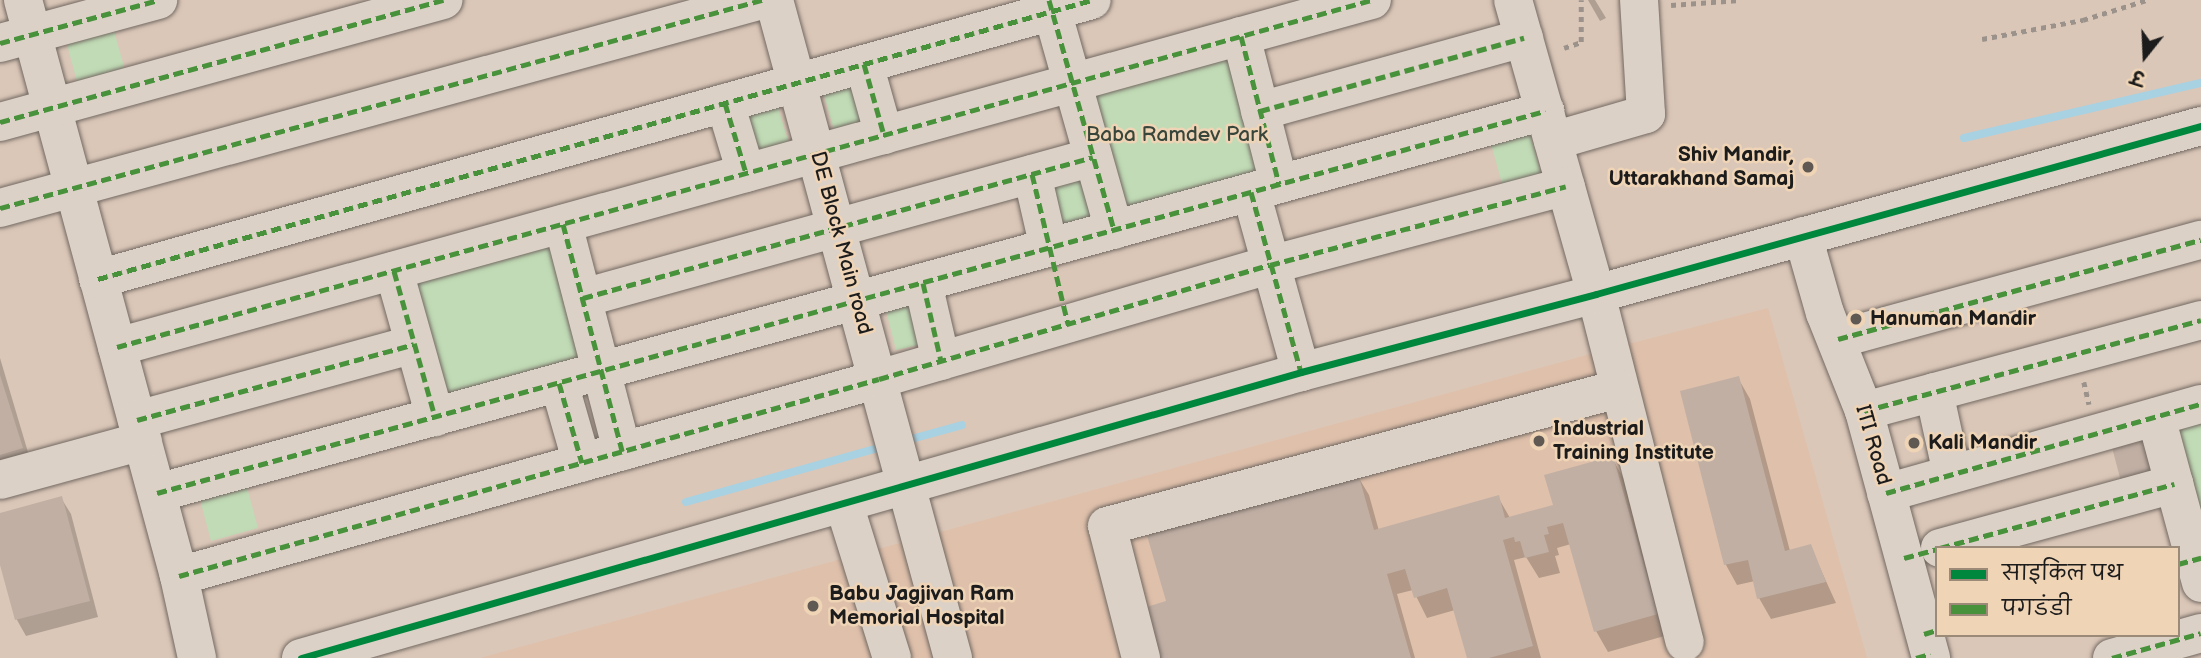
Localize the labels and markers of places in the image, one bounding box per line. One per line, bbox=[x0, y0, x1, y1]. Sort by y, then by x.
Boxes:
place label: Shiv Mandir, Uttarakhand Samaj bbox=[1609, 142, 1794, 192]
marker: Shiv Mandir, Uttarakhand Samaj bbox=[1800, 159, 1816, 175]
place label: Hanuman Mandir bbox=[1870, 306, 2036, 332]
marker: Hanuman Mandir bbox=[1848, 311, 1864, 327]
place label: Industrial Training Institute bbox=[1553, 416, 1714, 466]
place label: Kali Mandir bbox=[1928, 430, 2037, 456]
marker: Industrial Training Institute bbox=[1531, 433, 1547, 449]
marker: Kali Mandir bbox=[1906, 435, 1922, 451]
place label: Babu Jagjivan Ram Memorial Hospital bbox=[829, 581, 1014, 631]
marker: Babu Jagjivan Ram Memorial Hospital bbox=[803, 596, 823, 616]

